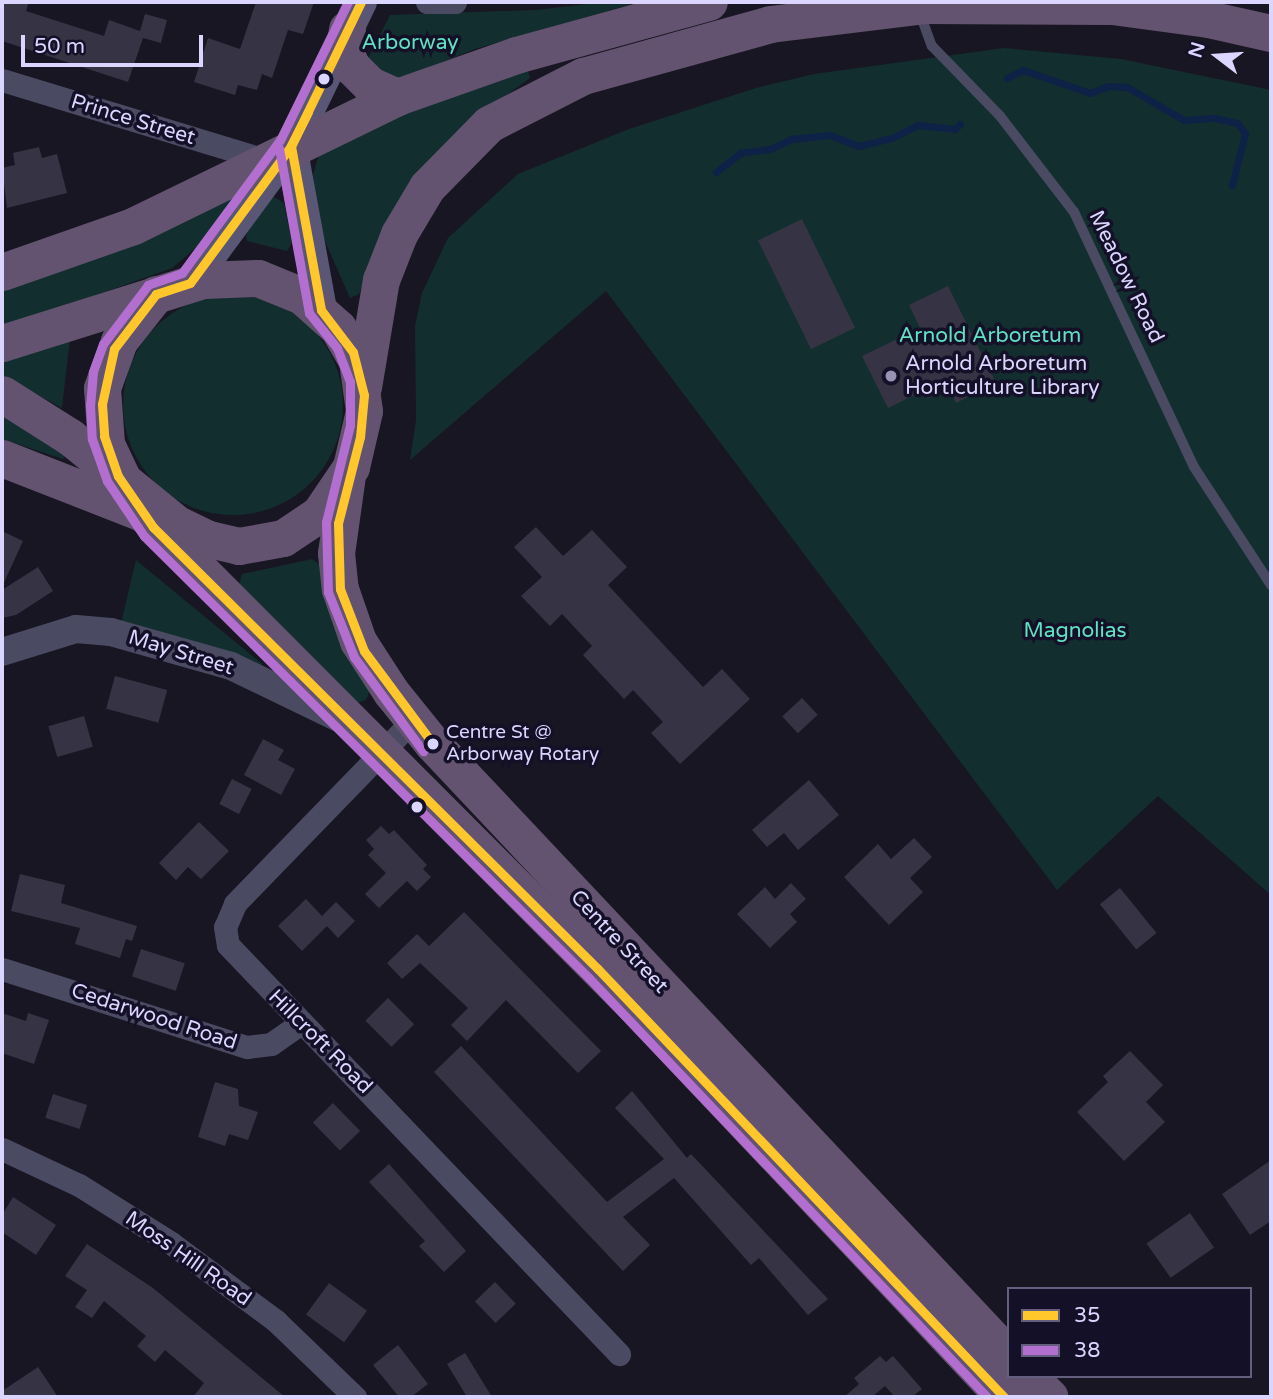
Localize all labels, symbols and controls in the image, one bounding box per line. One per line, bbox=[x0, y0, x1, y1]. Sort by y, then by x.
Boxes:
scale bar bbox=[24, 21, 206, 65]
north arrow bbox=[1182, 21, 1252, 91]
park label: Arborway bbox=[361, 30, 459, 56]
text: 50 m bbox=[34, 34, 85, 59]
text: N bbox=[1184, 39, 1210, 60]
unlabelled marker bbox=[317, 72, 331, 86]
street label: Prince Street bbox=[68, 89, 198, 151]
street label: Meadow Road bbox=[1083, 207, 1169, 347]
park label: Arnold Arboretum bbox=[899, 323, 1081, 349]
place label: Arnold Arboretum Horticulture Library bbox=[905, 351, 1099, 401]
marker: Arnold Arboretum Horticulture Library bbox=[883, 368, 899, 384]
park label: Magnolias bbox=[1023, 618, 1127, 644]
street label: May Street bbox=[125, 625, 237, 681]
place label: Centre St @ Arborway Rotary bbox=[446, 722, 599, 766]
marker: Centre St @ Arborway Rotary bbox=[426, 737, 440, 751]
unlabelled marker bbox=[410, 800, 424, 814]
street label: Centre Street bbox=[565, 885, 673, 999]
street label: Cedarwood Road bbox=[68, 978, 240, 1056]
street label: Hillcroft Road bbox=[263, 985, 377, 1099]
street label: Moss Hill Road bbox=[120, 1206, 256, 1312]
legend bbox=[1007, 1287, 1252, 1378]
text: 35 bbox=[1074, 1303, 1100, 1328]
text: 38 bbox=[1074, 1338, 1100, 1363]

